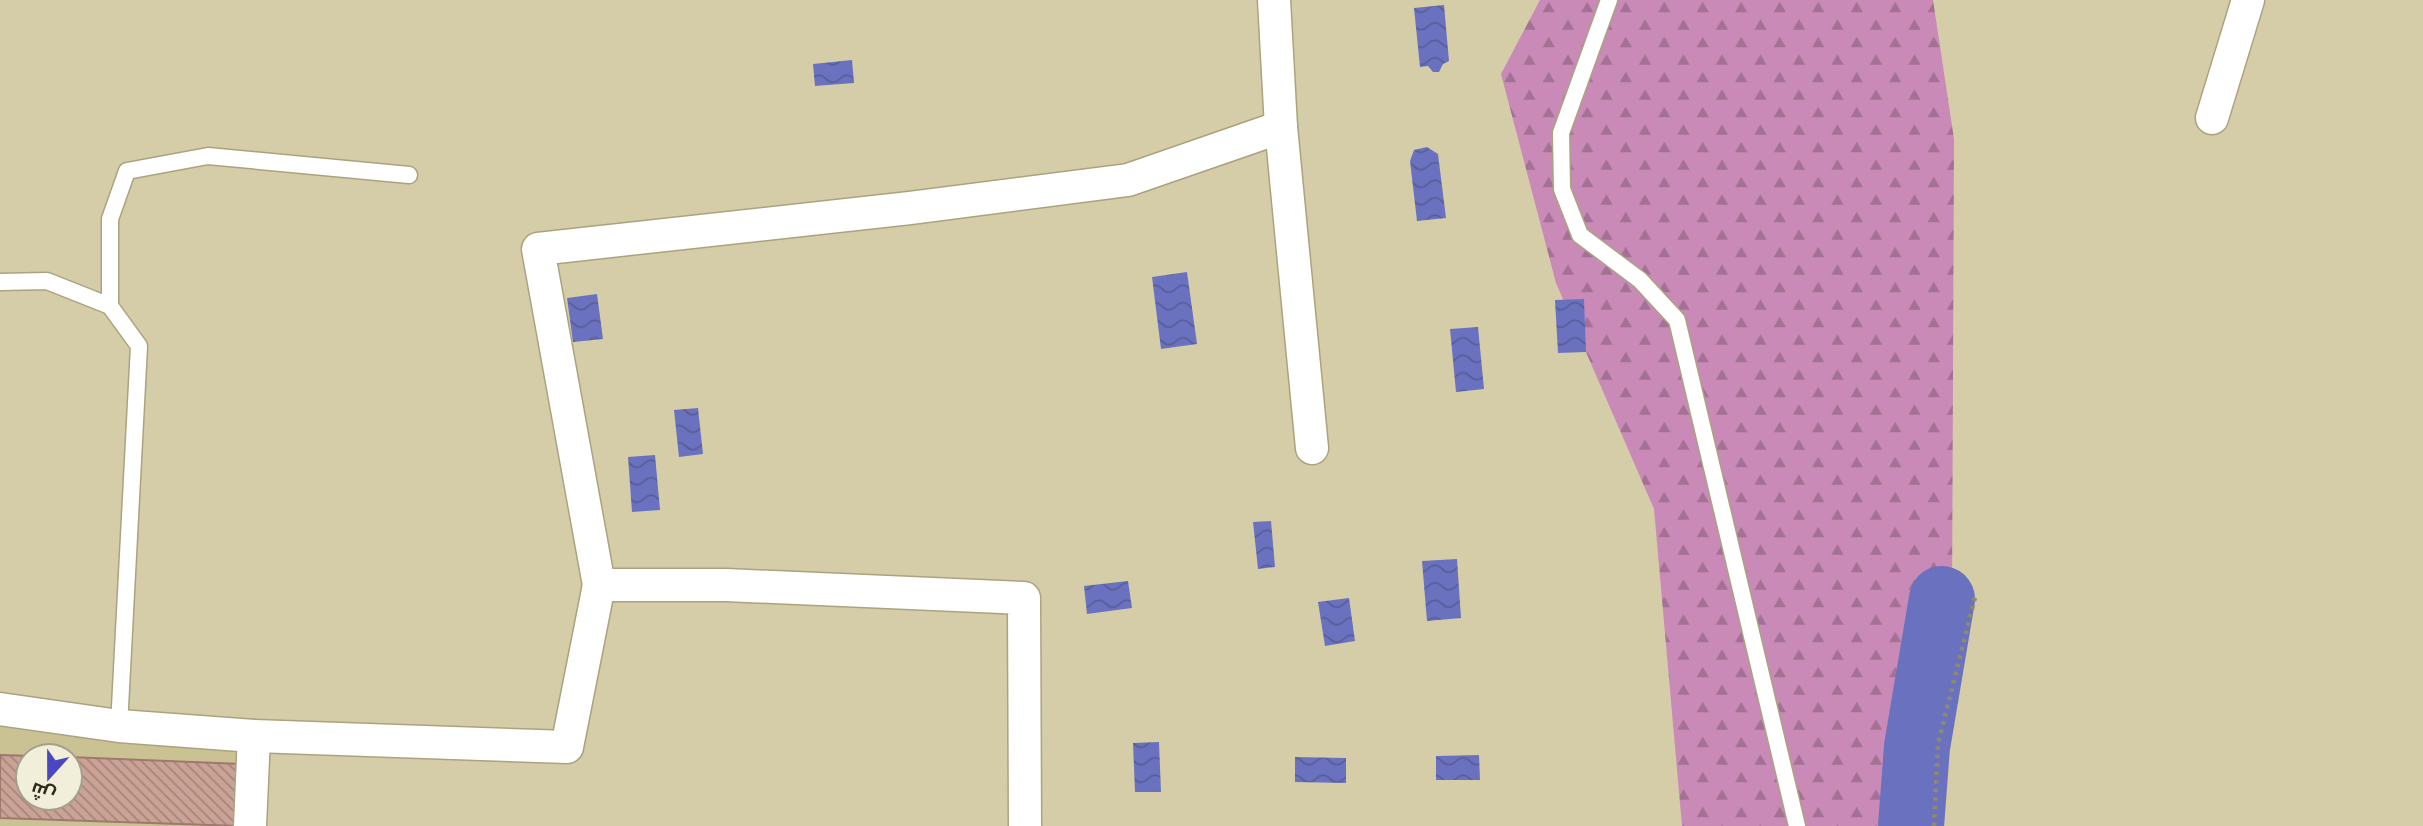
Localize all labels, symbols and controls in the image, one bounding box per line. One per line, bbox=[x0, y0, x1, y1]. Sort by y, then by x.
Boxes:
north arrow bbox=[14, 742, 84, 812]
text: ش bbox=[27, 776, 59, 808]

